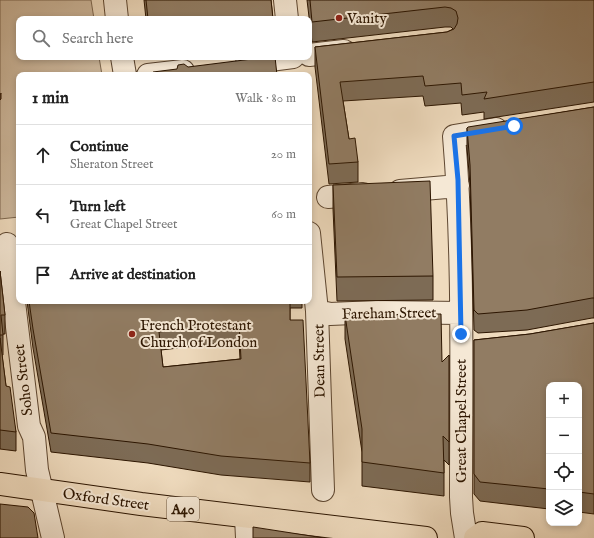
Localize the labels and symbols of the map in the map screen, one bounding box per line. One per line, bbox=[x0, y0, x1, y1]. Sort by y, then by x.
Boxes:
place label: Vanity bbox=[346, 9, 387, 28]
marker: Vanity bbox=[334, 13, 344, 23]
route start bbox=[505, 117, 523, 135]
street label: Fareham Street bbox=[341, 303, 437, 324]
place label: French Protestant Church of London bbox=[140, 316, 257, 352]
street label: Dean Street bbox=[309, 324, 330, 398]
route end bbox=[452, 325, 470, 343]
marker: French Protestant Church of London bbox=[127, 329, 137, 339]
street label: Soho Street bbox=[10, 343, 37, 417]
street label: Great Chapel Street bbox=[452, 359, 471, 483]
street label: Oxford Street bbox=[61, 484, 150, 515]
road number: A40 bbox=[167, 497, 199, 521]

